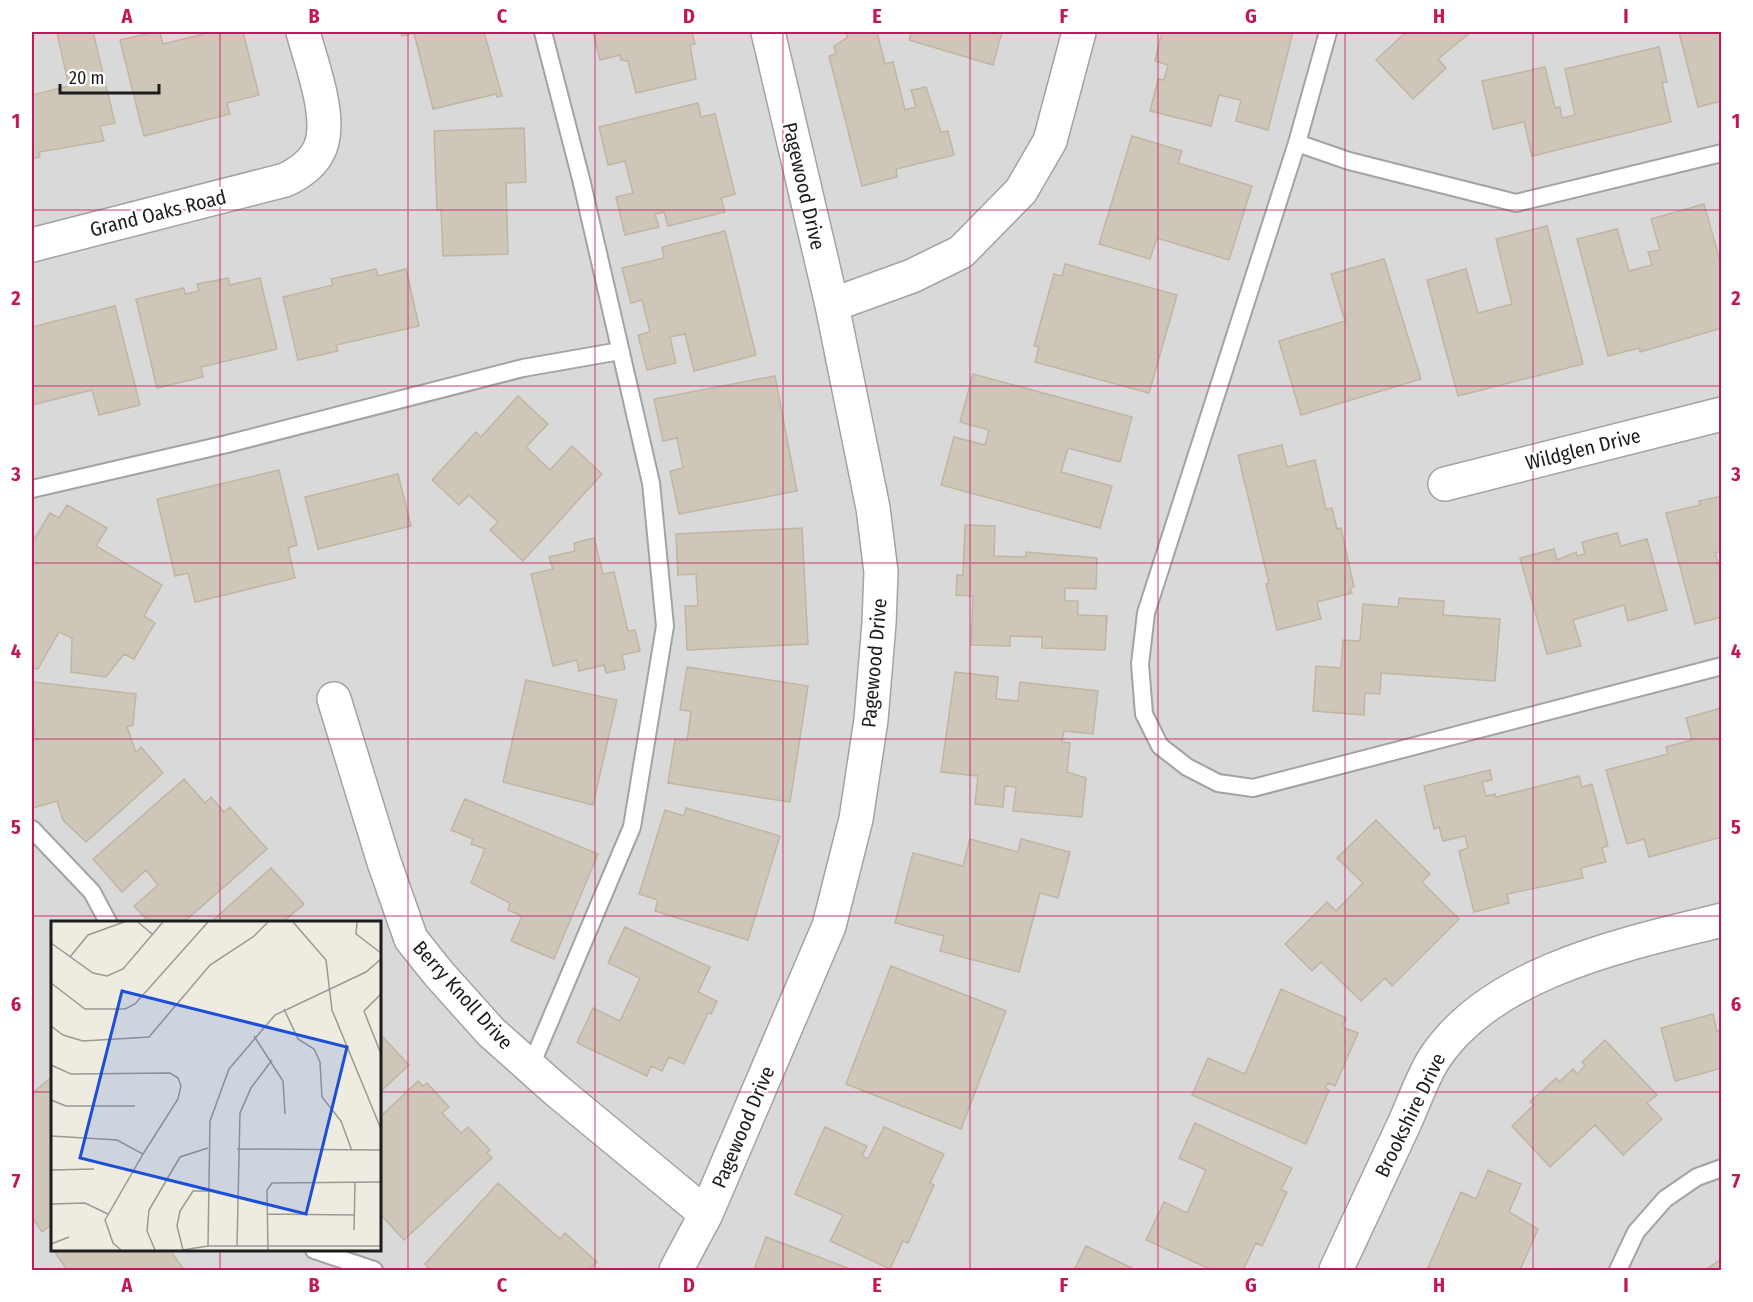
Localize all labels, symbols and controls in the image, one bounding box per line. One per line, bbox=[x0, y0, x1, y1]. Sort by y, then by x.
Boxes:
text: A bbox=[121, 4, 134, 28]
text: B bbox=[308, 4, 320, 28]
text: C bbox=[497, 4, 508, 28]
text: D bbox=[683, 4, 695, 28]
text: E bbox=[872, 4, 882, 28]
text: F bbox=[1060, 4, 1069, 28]
text: G bbox=[1245, 4, 1257, 28]
text: H bbox=[1433, 4, 1445, 28]
text: I bbox=[1623, 4, 1629, 28]
scale bar bbox=[60, 57, 159, 95]
text: 20 m bbox=[69, 67, 104, 89]
text: 1 bbox=[12, 109, 20, 133]
text: 1 bbox=[1732, 109, 1740, 133]
street label: Pagewood Drive bbox=[778, 120, 830, 252]
street label: Grand Oaks Road bbox=[87, 184, 229, 242]
text: 2 bbox=[10, 286, 21, 310]
text: 2 bbox=[1730, 286, 1741, 310]
street label: Wildglen Drive bbox=[1523, 423, 1643, 475]
text: 3 bbox=[10, 462, 21, 486]
text: 3 bbox=[1730, 462, 1741, 486]
street label: Pagewood Drive bbox=[856, 597, 892, 729]
text: 4 bbox=[11, 639, 21, 663]
text: 4 bbox=[1731, 639, 1741, 663]
text: 5 bbox=[11, 815, 21, 839]
text: 5 bbox=[1731, 815, 1741, 839]
inset map bbox=[51, 921, 381, 1251]
street label: Berry Knoll Drive bbox=[408, 936, 518, 1054]
text: 6 bbox=[11, 992, 21, 1016]
text: 6 bbox=[1731, 992, 1741, 1016]
street label: Brookshire Drive bbox=[1370, 1049, 1450, 1181]
street label: Pagewood Drive bbox=[707, 1063, 779, 1191]
text: 7 bbox=[12, 1169, 21, 1193]
text: 7 bbox=[1732, 1169, 1741, 1193]
text: A bbox=[121, 1273, 134, 1297]
text: B bbox=[308, 1273, 320, 1297]
text: C bbox=[497, 1273, 508, 1297]
text: D bbox=[683, 1273, 695, 1297]
text: E bbox=[872, 1273, 882, 1297]
text: F bbox=[1060, 1273, 1069, 1297]
text: G bbox=[1245, 1273, 1257, 1297]
text: H bbox=[1433, 1273, 1445, 1297]
text: I bbox=[1623, 1273, 1629, 1297]

